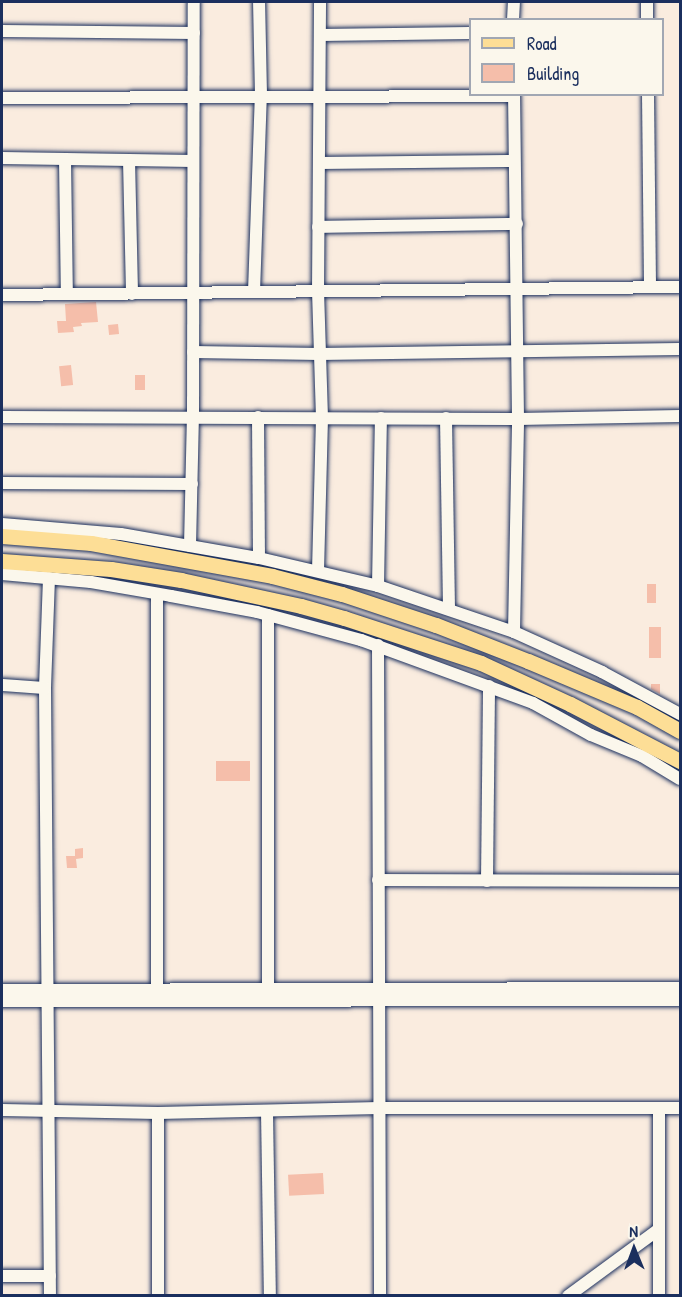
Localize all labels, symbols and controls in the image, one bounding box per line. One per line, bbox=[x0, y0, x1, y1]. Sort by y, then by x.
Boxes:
legend bbox=[469, 18, 664, 96]
text: Road bbox=[527, 31, 557, 56]
text: Building bbox=[527, 61, 579, 86]
north arrow bbox=[604, 1219, 664, 1279]
text: N bbox=[629, 1220, 638, 1242]

